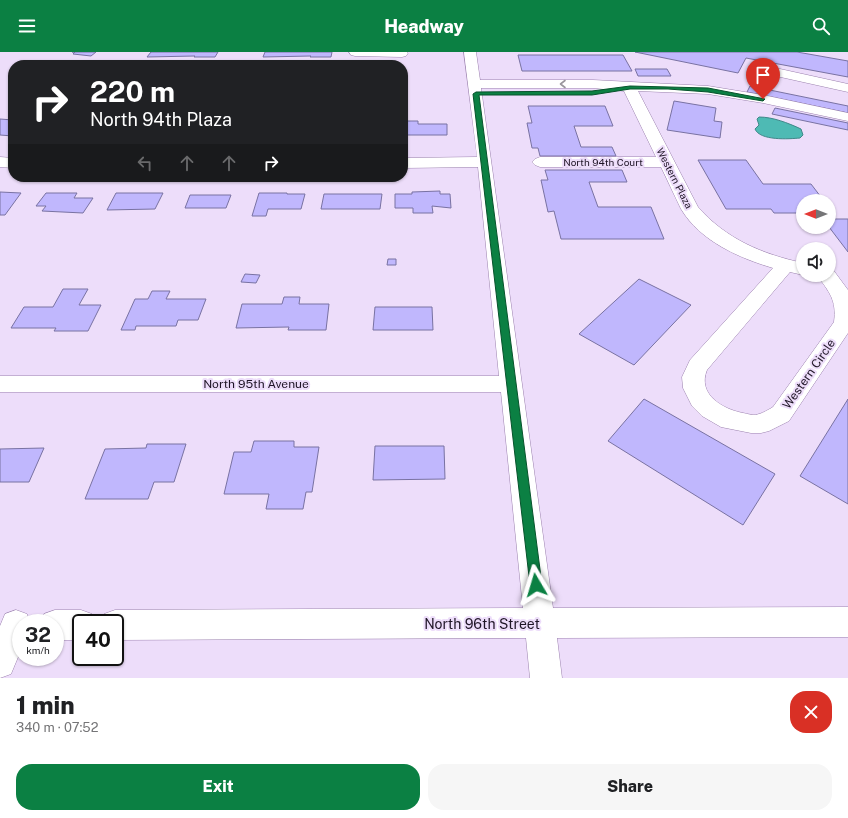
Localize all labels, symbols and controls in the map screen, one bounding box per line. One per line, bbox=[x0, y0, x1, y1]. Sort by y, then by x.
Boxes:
icon: menu bbox=[16, 15, 38, 37]
icon: search bbox=[810, 15, 832, 37]
text: Headway bbox=[384, 16, 464, 37]
pin bbox=[746, 58, 780, 99]
icon: arrive bbox=[752, 64, 774, 86]
text: 220 m bbox=[90, 75, 175, 108]
icon: right bbox=[24, 76, 76, 128]
one-way arrow bbox=[560, 80, 566, 88]
text: North 94th Plaza bbox=[90, 109, 232, 130]
street label: Western Plaza bbox=[655, 146, 695, 210]
icon: left bbox=[134, 152, 156, 174]
icon: ahead bbox=[176, 152, 198, 174]
icon: ahead bbox=[218, 152, 240, 174]
icon: right bbox=[260, 152, 282, 174]
street label: North 94th Court bbox=[563, 156, 643, 168]
north arrow bbox=[796, 194, 836, 234]
map controls bbox=[796, 194, 836, 282]
button: sound bbox=[796, 242, 836, 282]
street label: Western Circle bbox=[780, 336, 838, 412]
street label: North 95th Avenue bbox=[203, 377, 309, 391]
position arrow bbox=[515, 564, 557, 606]
speed limit sign: 40 bbox=[72, 614, 124, 666]
street label: North 96th Street bbox=[424, 616, 540, 632]
text: 32 bbox=[25, 623, 51, 647]
text: km/h bbox=[26, 644, 50, 656]
text: 1 min bbox=[16, 691, 75, 719]
button: close bbox=[790, 691, 832, 733]
text: 340 m · 07:52 bbox=[16, 720, 98, 735]
button: Exit bbox=[16, 764, 420, 810]
button: Share bbox=[428, 764, 832, 810]

